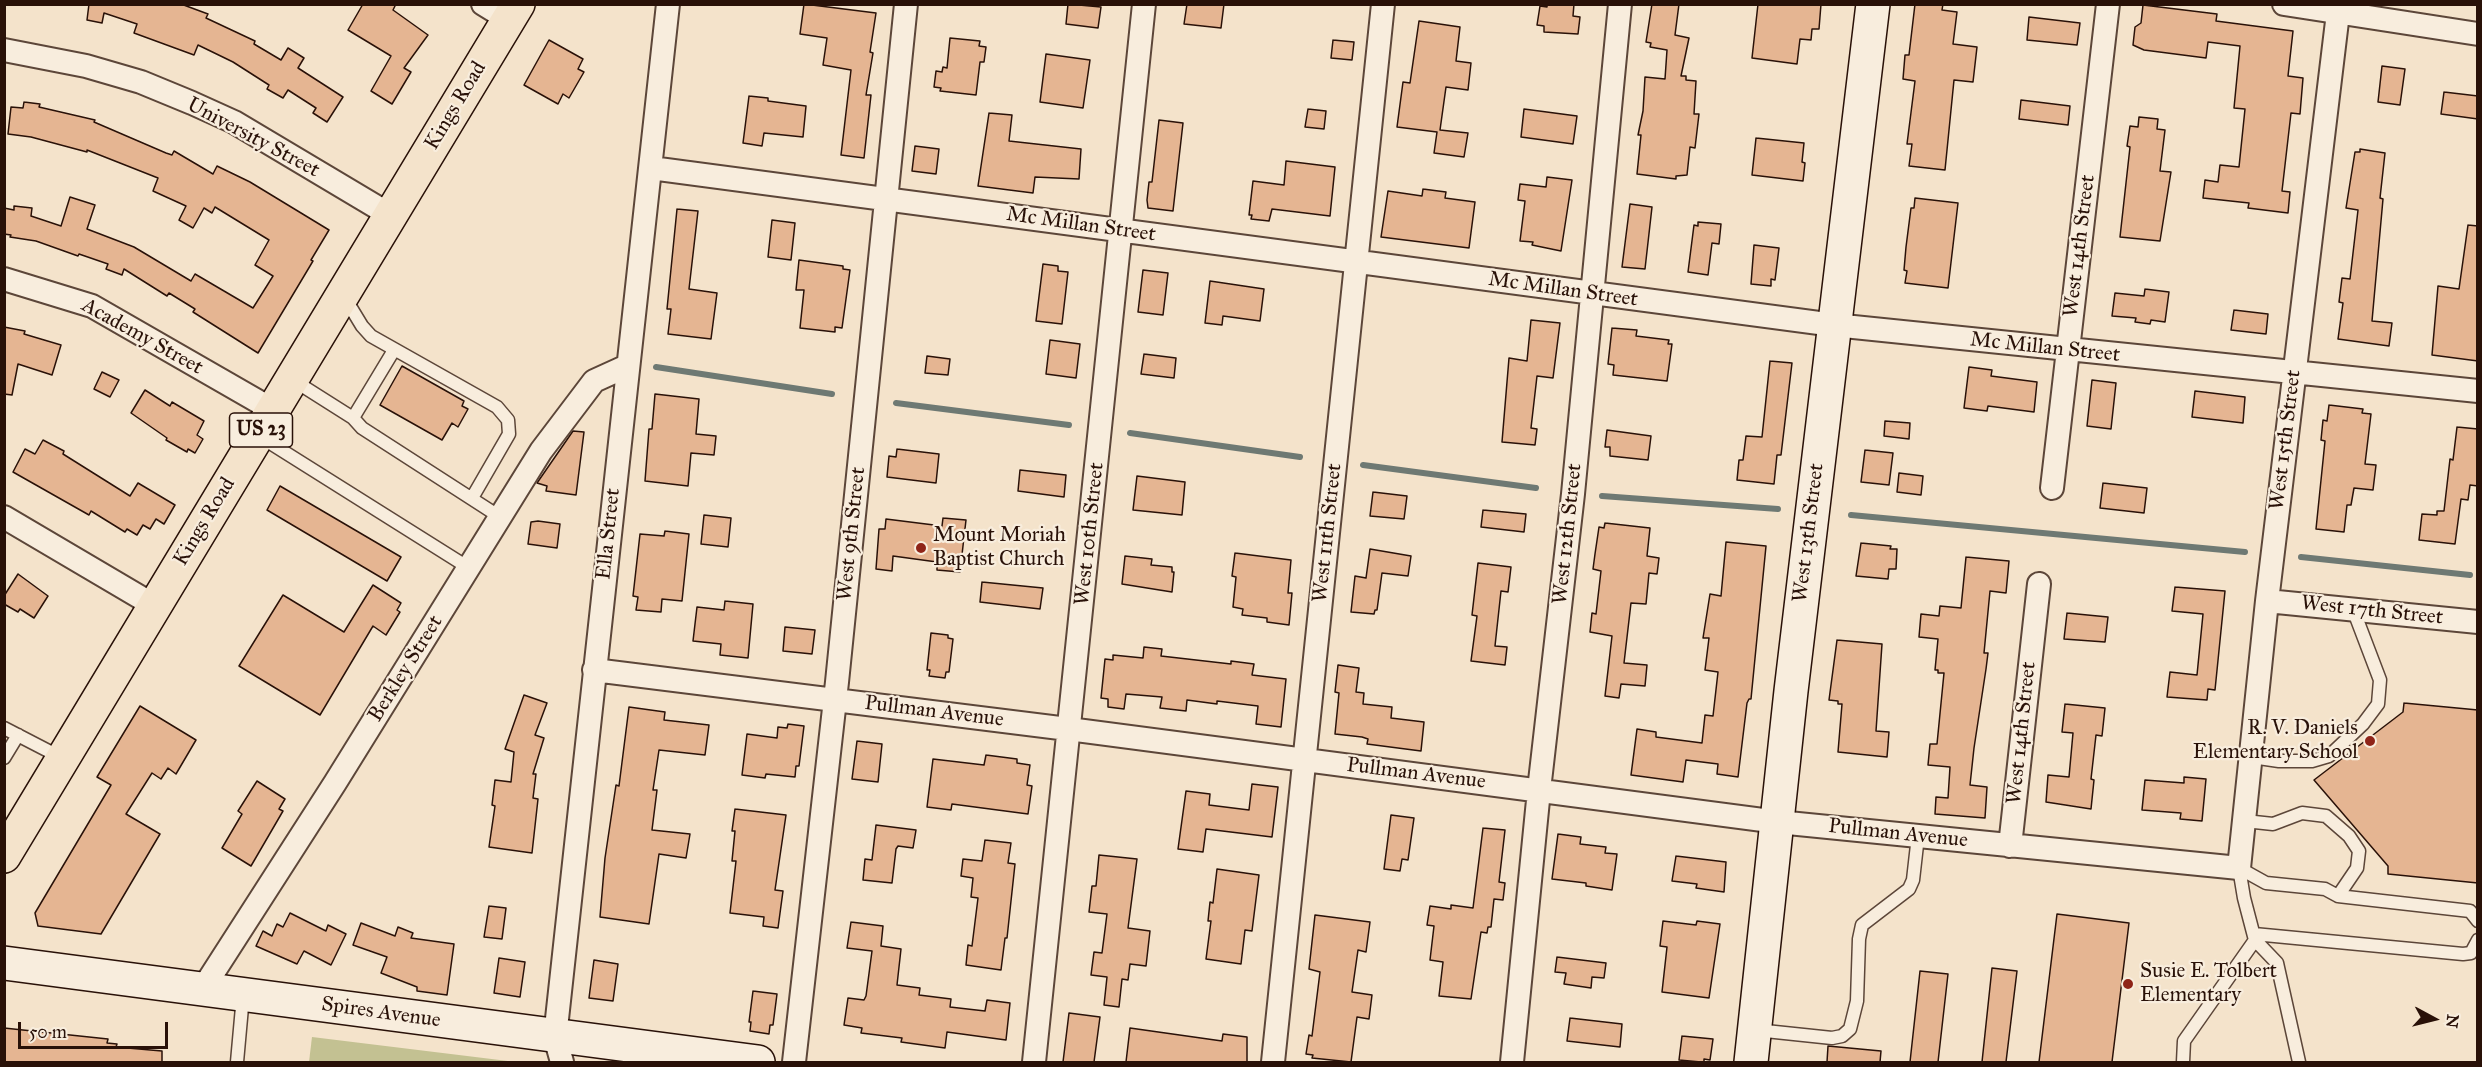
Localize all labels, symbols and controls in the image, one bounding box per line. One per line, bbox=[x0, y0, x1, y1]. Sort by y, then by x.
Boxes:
street label: Kings Road bbox=[420, 57, 492, 155]
street label: University Street bbox=[182, 92, 324, 184]
street label: West 14th Street bbox=[2059, 173, 2101, 319]
street label: Mc Millan Street bbox=[1005, 202, 1157, 248]
street label: Mc Millan Street bbox=[1487, 267, 1639, 313]
street label: Academy Street bbox=[77, 293, 207, 381]
street label: Mc Millan Street bbox=[1969, 328, 2121, 368]
street label: West 15th Street bbox=[2265, 368, 2307, 512]
road number: US 23 bbox=[230, 413, 292, 447]
street label: West 10th Street bbox=[1070, 461, 1110, 607]
street label: West 11th Street bbox=[1308, 462, 1348, 604]
street label: West 12th Street bbox=[1548, 462, 1588, 606]
street label: West 13th Street bbox=[1788, 462, 1830, 604]
street label: West 9th Street bbox=[832, 466, 872, 602]
street label: Kings Road bbox=[169, 473, 241, 571]
street label: Ella Street bbox=[592, 487, 626, 581]
place label: Mount Moriah Baptist Church bbox=[933, 523, 1066, 573]
marker: Mount Moriah Baptist Church bbox=[914, 541, 928, 555]
street label: West 17th Street bbox=[2300, 591, 2444, 631]
street label: Berkley Street bbox=[363, 611, 449, 727]
street label: West 14th Street bbox=[2002, 660, 2042, 806]
street label: Pullman Avenue bbox=[863, 691, 1005, 733]
place label: R. V. Daniels Elementary School bbox=[2193, 716, 2358, 766]
marker: R. V. Daniels Elementary School bbox=[2363, 734, 2377, 748]
street label: Pullman Avenue bbox=[1345, 753, 1487, 795]
street label: Pullman Avenue bbox=[1827, 814, 1969, 854]
place label: Susie E. Tolbert Elementary bbox=[2140, 959, 2277, 1009]
marker: Susie E. Tolbert Elementary bbox=[2121, 977, 2135, 991]
north arrow bbox=[2404, 989, 2464, 1049]
street label: Spires Avenue bbox=[320, 992, 442, 1034]
scale bar bbox=[21, 1010, 171, 1048]
text: N bbox=[2442, 1013, 2463, 1029]
text: 50 m bbox=[29, 1021, 67, 1043]

